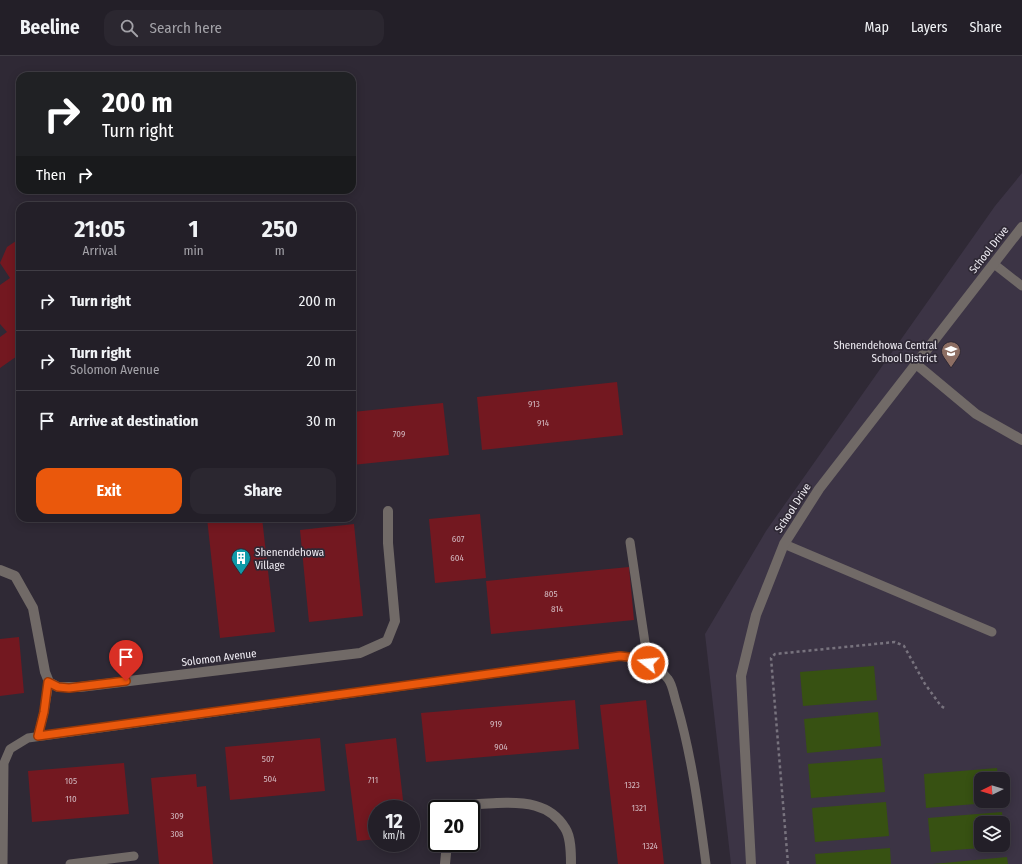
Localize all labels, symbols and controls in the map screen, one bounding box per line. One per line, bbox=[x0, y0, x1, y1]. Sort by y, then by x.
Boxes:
search box bbox=[104, 10, 384, 46]
text: Beeline bbox=[20, 16, 80, 39]
icon: search bbox=[118, 17, 140, 39]
text: Search here bbox=[150, 19, 222, 37]
text: Map bbox=[865, 19, 889, 36]
text: Layers bbox=[911, 19, 947, 36]
text: Share bbox=[969, 19, 1002, 36]
text: 200 m bbox=[102, 86, 173, 119]
icon: right bbox=[36, 88, 88, 140]
text: Turn right bbox=[102, 120, 174, 142]
icon: right bbox=[74, 164, 96, 186]
text: Then bbox=[36, 166, 66, 184]
text: 21:05 bbox=[74, 215, 125, 243]
text: 1 bbox=[189, 215, 199, 243]
text: 250 bbox=[262, 215, 298, 243]
street label: School Drive bbox=[967, 224, 1011, 276]
text: Arrival bbox=[83, 243, 117, 258]
text: min bbox=[184, 243, 204, 258]
text: m bbox=[275, 243, 285, 258]
icon: right bbox=[36, 290, 58, 312]
text: Turn right bbox=[70, 292, 131, 310]
text: 200 m bbox=[299, 292, 336, 310]
place label: Shenendehowa Central School District bbox=[833, 339, 937, 365]
school or university icon: Shenendehowa Central School District bbox=[940, 340, 962, 368]
text: Turn right bbox=[70, 344, 131, 362]
icon: right bbox=[36, 350, 58, 372]
text: 20 m bbox=[307, 352, 336, 370]
text: Solomon Avenue bbox=[70, 362, 159, 377]
house number: 913 bbox=[528, 399, 540, 409]
icon: arrive bbox=[36, 410, 58, 432]
text: Arrive at destination bbox=[70, 412, 198, 430]
text: 30 m bbox=[306, 412, 336, 430]
house number: 914 bbox=[537, 418, 550, 428]
house number: 709 bbox=[393, 429, 405, 439]
button: Exit bbox=[36, 468, 182, 514]
button: Share bbox=[190, 468, 336, 514]
street label: School Drive bbox=[772, 481, 814, 535]
house number: 607 bbox=[452, 534, 465, 544]
place label: Shenendehowa Village bbox=[255, 546, 324, 572]
building icon: Shenendehowa Village bbox=[230, 547, 252, 575]
house number: 604 bbox=[450, 553, 464, 563]
house number: 805 bbox=[544, 589, 558, 599]
house number: 814 bbox=[551, 604, 564, 614]
pin bbox=[109, 640, 143, 681]
position arrow bbox=[627, 642, 669, 684]
icon: arrive bbox=[115, 646, 137, 668]
street label: Solomon Avenue bbox=[181, 647, 257, 669]
house number: 919 bbox=[490, 719, 502, 729]
house number: 904 bbox=[494, 742, 508, 752]
house number: 507 bbox=[262, 754, 275, 764]
north arrow bbox=[974, 772, 1010, 808]
map controls bbox=[974, 772, 1010, 852]
house number: 504 bbox=[263, 774, 277, 784]
house number: 711 bbox=[368, 775, 378, 785]
house number: 105 bbox=[65, 776, 77, 786]
house number: 1323 bbox=[624, 780, 640, 790]
house number: 110 bbox=[65, 794, 77, 804]
speed limit sign: 20 bbox=[428, 800, 480, 852]
house number: 1321 bbox=[632, 803, 646, 813]
text: 12 bbox=[385, 809, 403, 833]
house number: 309 bbox=[170, 811, 184, 821]
button: layers bbox=[974, 816, 1010, 852]
house number: 308 bbox=[170, 829, 184, 839]
text: km/h bbox=[383, 830, 405, 842]
house number: 1324 bbox=[642, 841, 658, 851]

